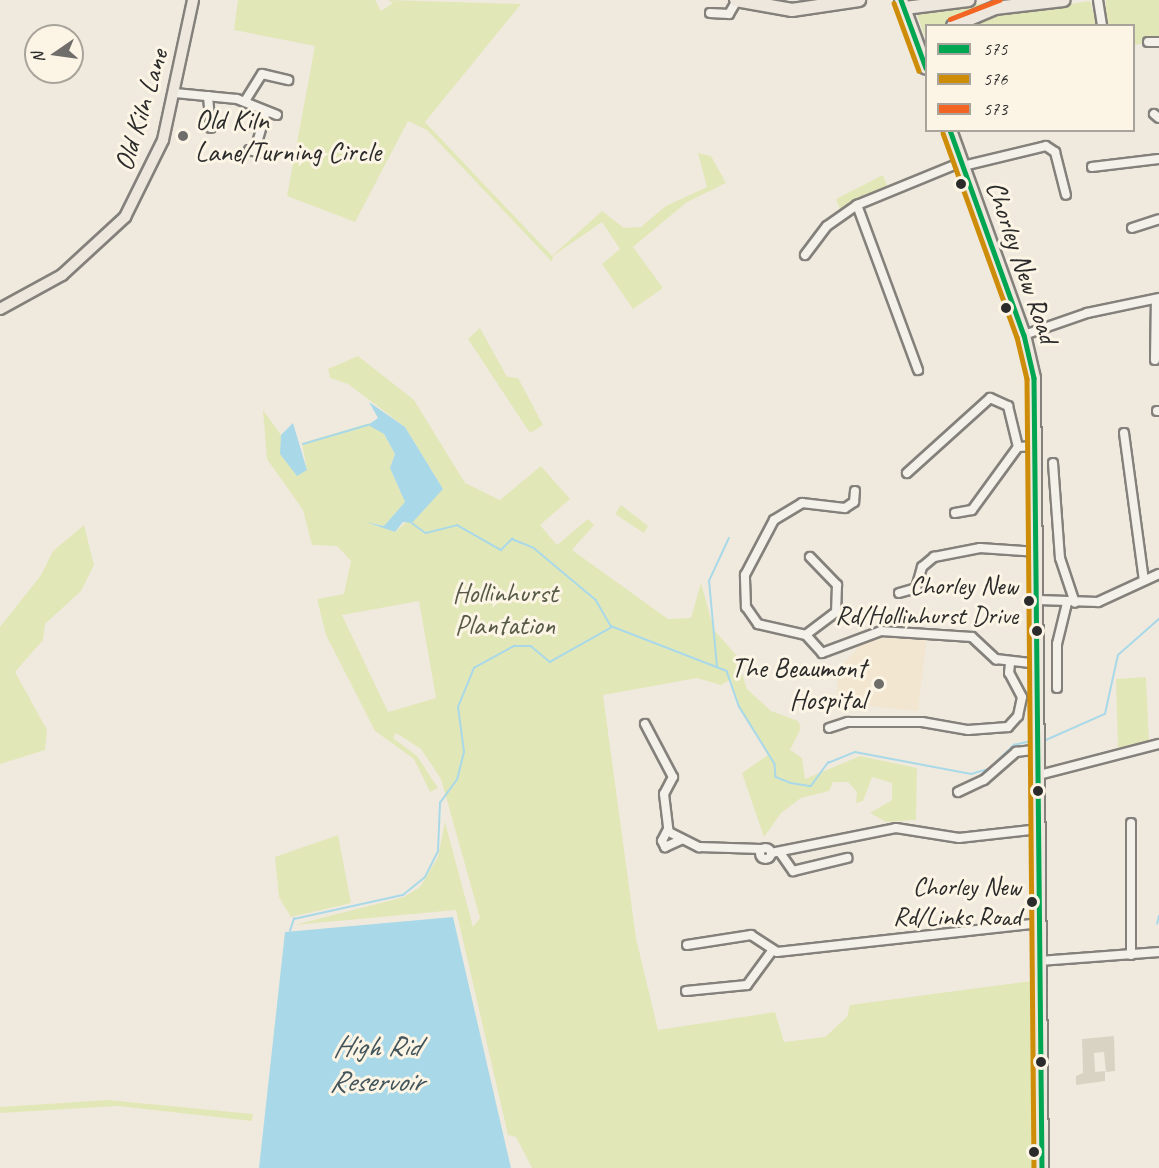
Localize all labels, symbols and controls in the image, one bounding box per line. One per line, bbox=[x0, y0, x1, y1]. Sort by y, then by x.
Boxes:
north arrow bbox=[24, 24, 84, 84]
legend bbox=[925, 24, 1135, 132]
text: 575 bbox=[983, 38, 1007, 60]
street label: Old Kiln Lane bbox=[106, 45, 176, 175]
text: N bbox=[28, 51, 49, 65]
text: 576 bbox=[983, 68, 1007, 90]
text: 573 bbox=[983, 98, 1007, 120]
place label: Old Kiln Lane/Turning Circle bbox=[195, 103, 380, 169]
marker: Old Kiln Lane/Turning Circle bbox=[176, 129, 190, 143]
street label: Chorley New Road bbox=[978, 176, 1066, 348]
unlabelled marker bbox=[955, 178, 967, 190]
unlabelled marker bbox=[1000, 302, 1012, 314]
place label: Chorley New Rd/Hollinhurst Drive bbox=[835, 570, 1018, 632]
park label: Hollinhurst Plantation bbox=[452, 576, 558, 642]
marker: Chorley New Rd/Hollinhurst Drive bbox=[1023, 595, 1035, 607]
unlabelled marker bbox=[1031, 625, 1043, 637]
place label: The Beaumont Hospital bbox=[731, 651, 866, 717]
marker: The Beaumont Hospital bbox=[870, 675, 888, 693]
unlabelled marker bbox=[1032, 785, 1044, 797]
place label: Chorley New Rd/Links Road bbox=[892, 871, 1021, 933]
marker: Chorley New Rd/Links Road bbox=[1026, 896, 1038, 908]
water label: High Rid Reservoir bbox=[329, 1028, 423, 1098]
unlabelled marker bbox=[1035, 1056, 1047, 1068]
unlabelled marker bbox=[1028, 1146, 1040, 1158]

